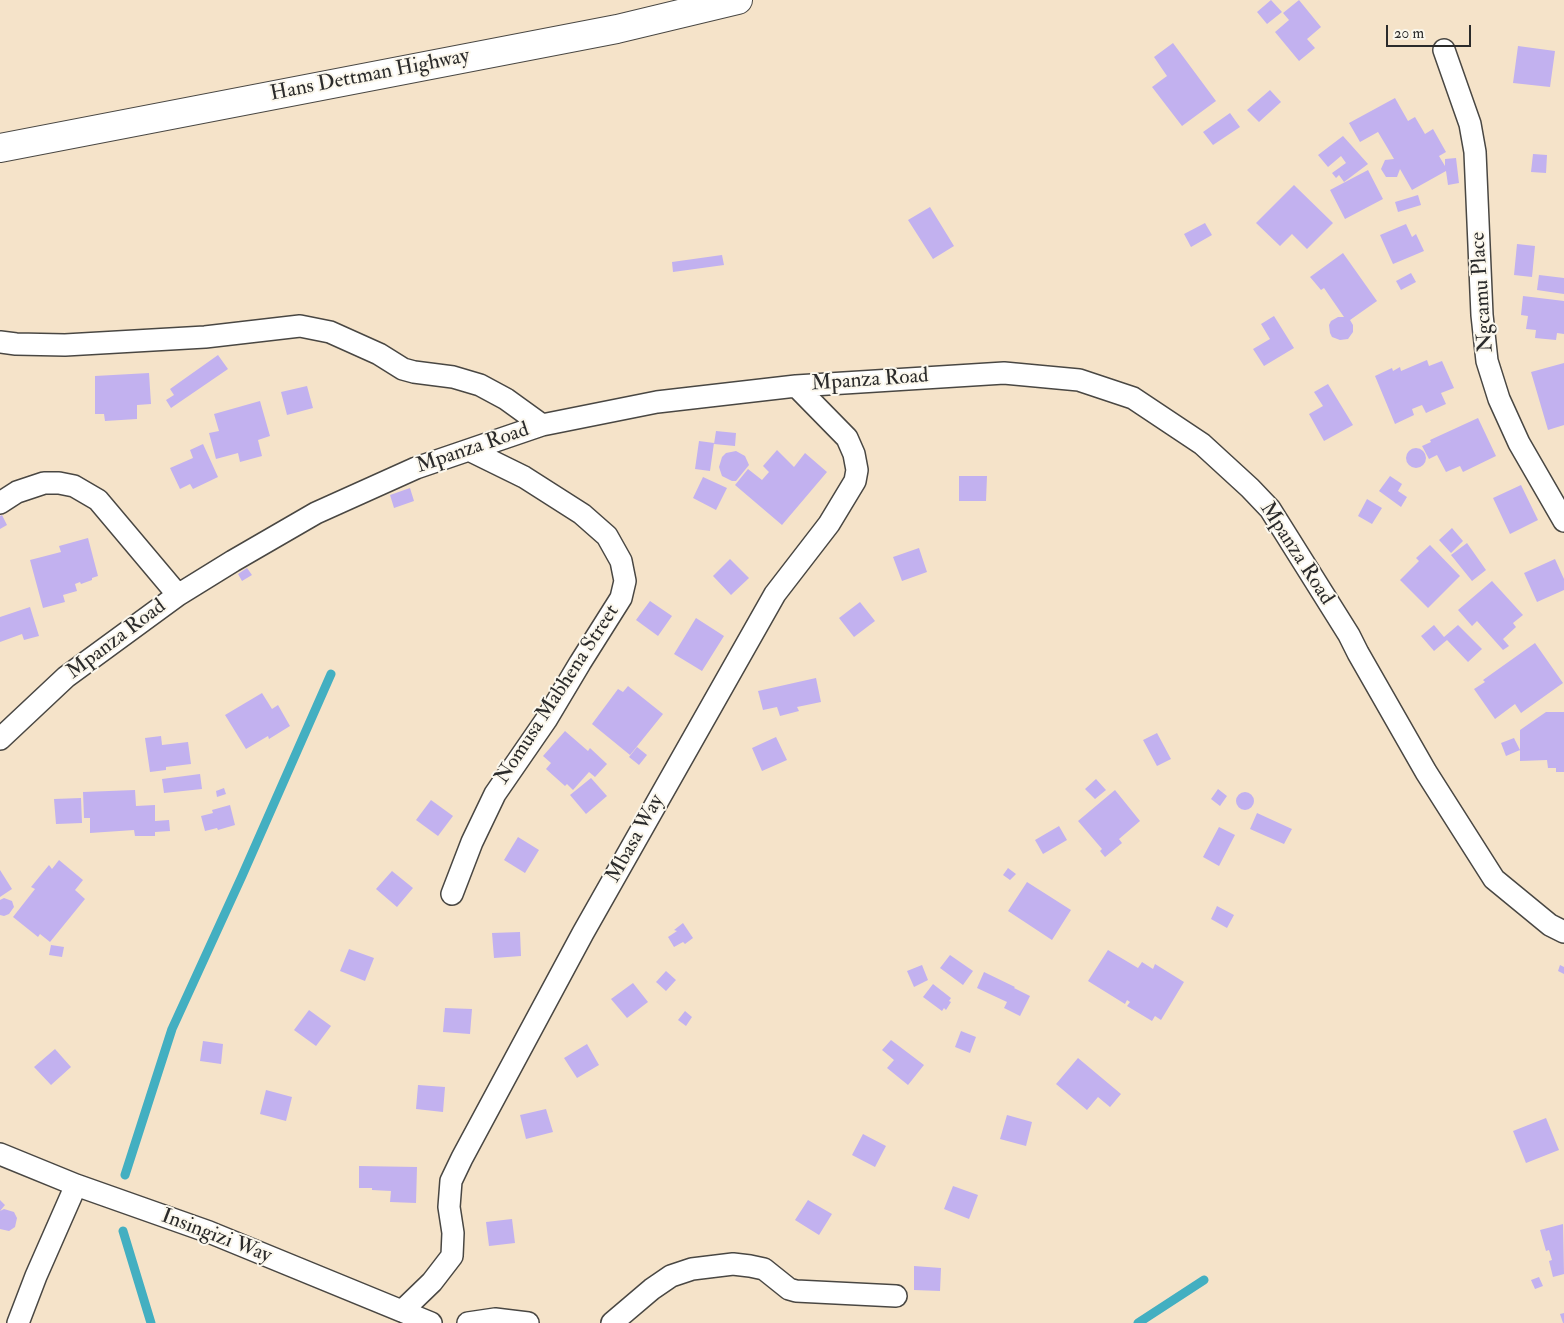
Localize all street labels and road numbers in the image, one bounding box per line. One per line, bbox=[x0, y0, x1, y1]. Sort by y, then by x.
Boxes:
street label: Hans Dettman Highway bbox=[268, 44, 472, 108]
street label: Ngcamu Place bbox=[1466, 231, 1500, 353]
street label: Mpanza Road bbox=[811, 364, 929, 398]
street label: Mpanza Road bbox=[413, 418, 533, 480]
street label: Mpanza Road bbox=[1253, 498, 1339, 610]
street label: Mpanza Road bbox=[63, 595, 171, 685]
street label: Nomusa Mabhena Street bbox=[491, 601, 625, 789]
street label: Mbasa Way bbox=[602, 791, 670, 887]
street label: Insingizi Way bbox=[157, 1204, 275, 1270]

